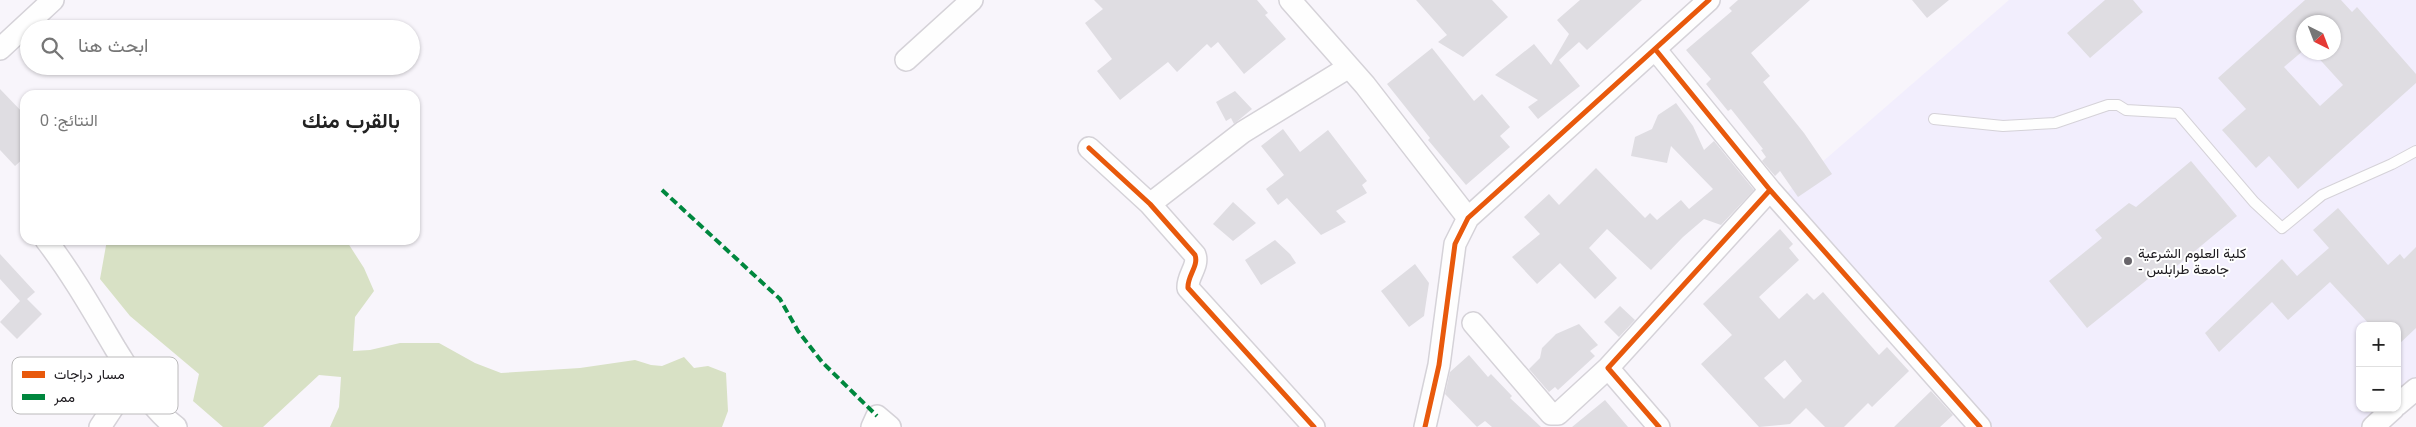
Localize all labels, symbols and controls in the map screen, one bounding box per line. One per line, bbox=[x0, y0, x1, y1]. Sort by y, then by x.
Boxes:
north arrow bbox=[2296, 15, 2341, 60]
search box bbox=[20, 20, 420, 75]
icon: search bbox=[38, 34, 66, 62]
text: ابحث هنا bbox=[78, 35, 148, 56]
text: بالقرب منك bbox=[302, 109, 400, 132]
text: النتائج: 0 bbox=[40, 112, 98, 129]
place label: كلية العلوم الشرعية - جامعة طرابلس bbox=[2138, 245, 2246, 278]
marker: كلية العلوم الشرعية - جامعة طرابلس bbox=[2122, 255, 2134, 267]
map controls bbox=[2356, 322, 2401, 412]
button: + bbox=[2356, 322, 2401, 367]
legend bbox=[12, 357, 178, 414]
text: مسار دراجات bbox=[54, 366, 125, 383]
button: − bbox=[2356, 367, 2401, 412]
text: ممر bbox=[53, 389, 75, 406]

